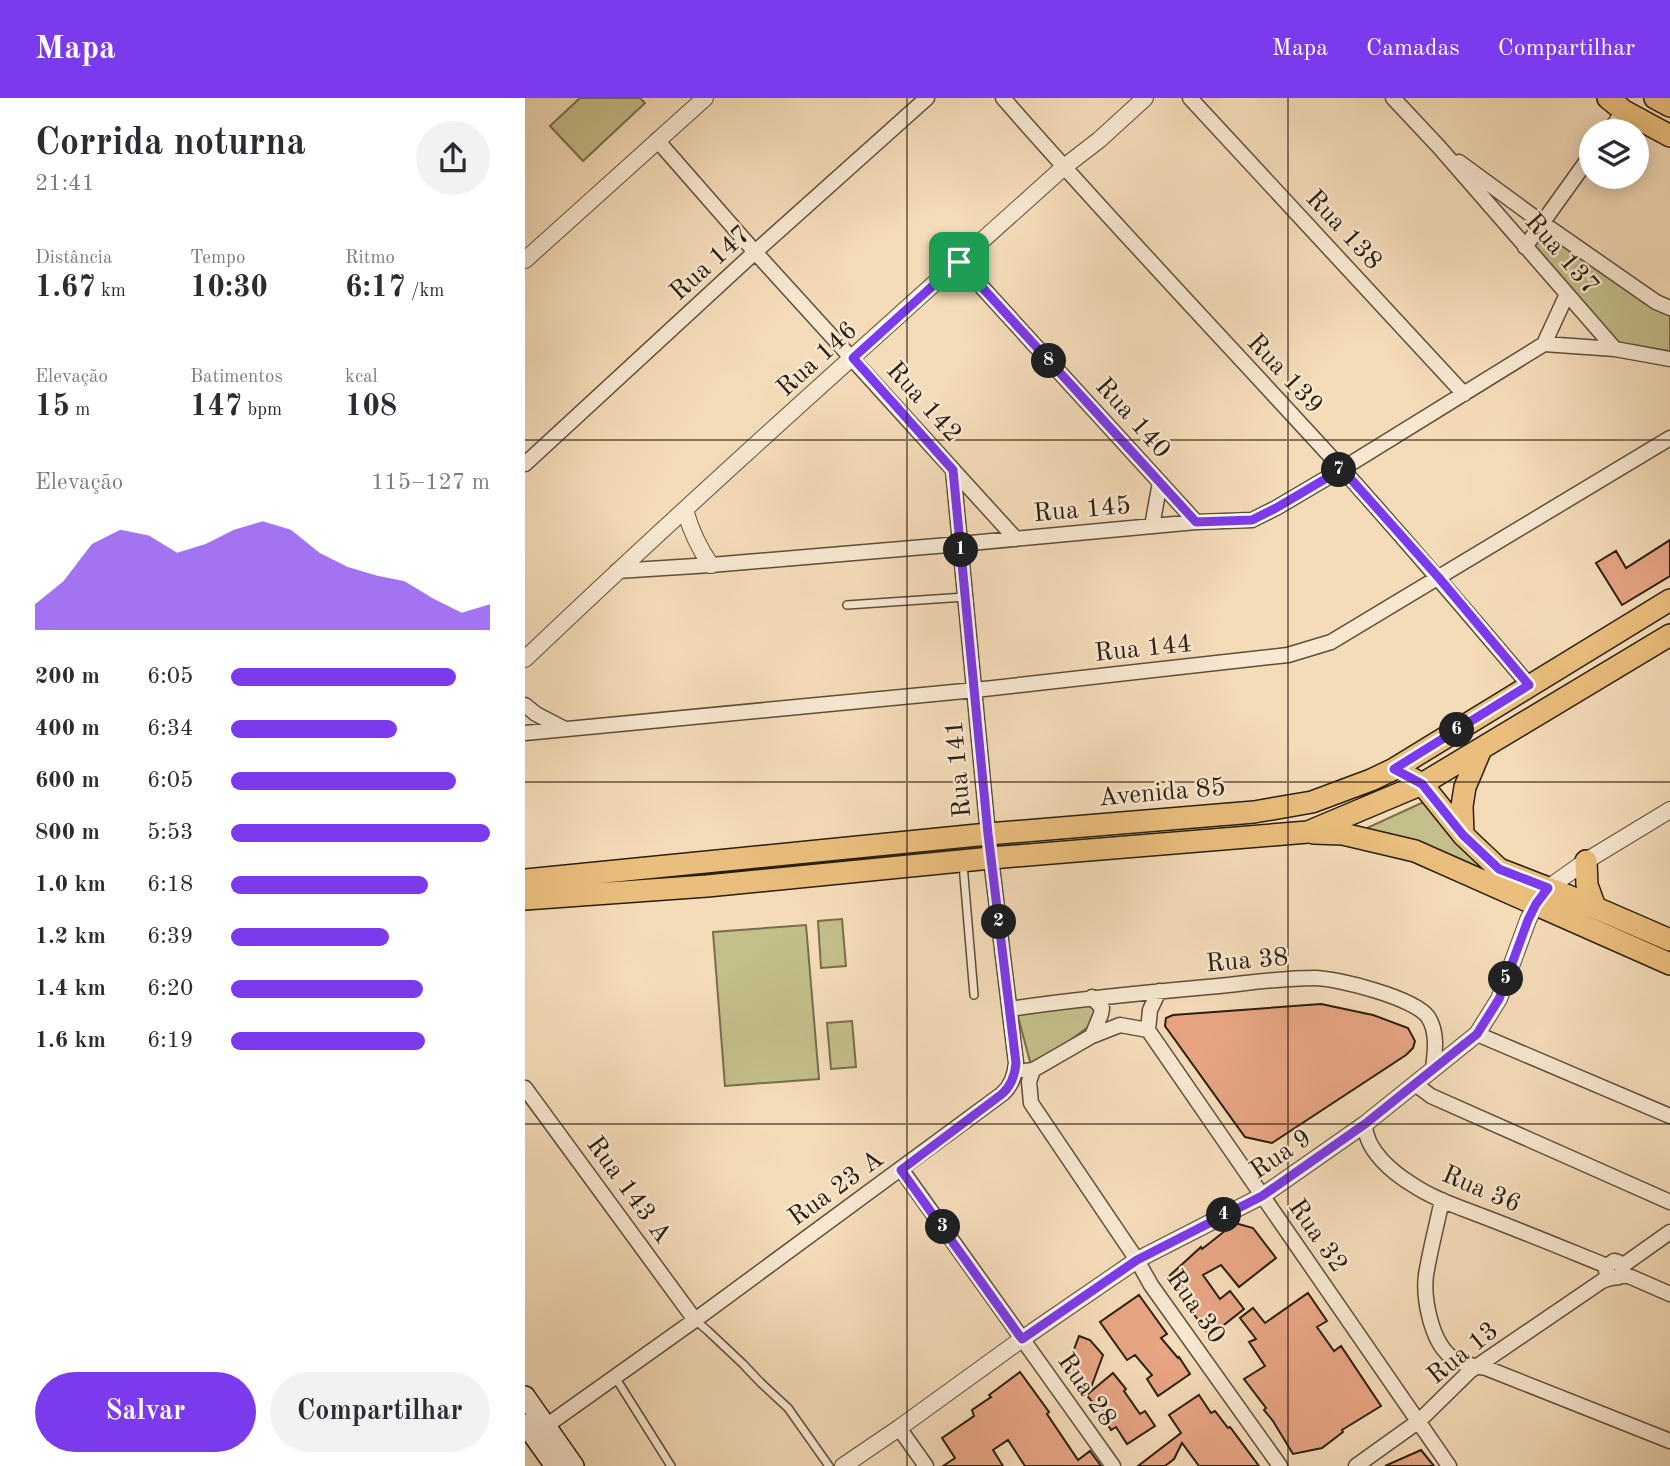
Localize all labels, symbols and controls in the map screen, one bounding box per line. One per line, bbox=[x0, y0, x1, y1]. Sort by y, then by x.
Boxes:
text: Mapa bbox=[35, 33, 116, 66]
text: Mapa bbox=[1272, 37, 1328, 61]
text: Camadas bbox=[1366, 37, 1460, 61]
text: Compartilhar bbox=[1498, 37, 1635, 61]
map controls bbox=[1579, 119, 1649, 189]
button: layers bbox=[1579, 119, 1649, 189]
button: share bbox=[416, 121, 490, 195]
text: Corrida noturna bbox=[35, 125, 306, 163]
text: 21:41 bbox=[35, 172, 95, 195]
street label: Rua 138 bbox=[1301, 186, 1386, 275]
street label: Rua 137 bbox=[1520, 209, 1603, 300]
street label: Rua 147 bbox=[665, 221, 755, 306]
pin bbox=[929, 232, 989, 292]
icon: arrive bbox=[940, 243, 978, 281]
text: Distância bbox=[35, 249, 112, 268]
text: Tempo bbox=[190, 249, 245, 268]
text: Ritmo bbox=[345, 249, 395, 268]
text: 1.67 bbox=[35, 273, 96, 303]
text: 10:30 bbox=[190, 273, 268, 303]
text: 6:17 bbox=[345, 273, 406, 303]
text: km bbox=[96, 282, 126, 301]
text: /km bbox=[406, 282, 444, 301]
street label: Rua 146 bbox=[772, 317, 862, 402]
street label: Rua 139 bbox=[1242, 330, 1327, 419]
pin: 8 bbox=[1031, 344, 1067, 378]
text: 8 bbox=[1043, 351, 1054, 370]
street label: Rua 142 bbox=[881, 357, 966, 447]
text: Elevação bbox=[35, 368, 108, 387]
text: Batimentos bbox=[190, 368, 283, 387]
text: kcal bbox=[345, 368, 378, 387]
street label: Rua 140 bbox=[1090, 373, 1175, 463]
text: 15 bbox=[35, 392, 70, 422]
text: 147 bbox=[190, 392, 242, 422]
text: 108 bbox=[345, 392, 397, 422]
text: m bbox=[70, 401, 90, 420]
text: bpm bbox=[242, 401, 282, 420]
pin: 7 bbox=[1321, 452, 1357, 488]
text: 7 bbox=[1333, 460, 1344, 479]
text: Elevação bbox=[35, 471, 123, 494]
text: 115–127 m bbox=[371, 471, 490, 494]
street label: Rua 145 bbox=[1032, 493, 1132, 527]
pin: 1 bbox=[943, 532, 978, 568]
text: 1 bbox=[955, 540, 966, 559]
street label: Rua 144 bbox=[1093, 631, 1193, 667]
text: 200 m bbox=[35, 665, 100, 688]
text: 6:05 bbox=[147, 665, 193, 688]
pin: 6 bbox=[1439, 712, 1475, 748]
text: 400 m bbox=[35, 717, 100, 740]
text: 6:34 bbox=[147, 717, 193, 740]
street label: Rua 141 bbox=[942, 719, 976, 819]
text: 6 bbox=[1451, 720, 1462, 739]
text: 600 m bbox=[35, 769, 100, 792]
text: 6:05 bbox=[147, 769, 193, 792]
street label: Avenida 85 bbox=[1097, 774, 1227, 812]
text: 800 m bbox=[35, 821, 100, 844]
text: 5:53 bbox=[147, 821, 193, 844]
text: 1.0 km bbox=[35, 873, 106, 896]
text: 6:18 bbox=[147, 873, 193, 896]
pin: 2 bbox=[981, 904, 1016, 940]
text: 2 bbox=[993, 912, 1004, 931]
text: 1.2 km bbox=[35, 925, 106, 948]
text: 6:39 bbox=[147, 925, 193, 948]
street label: Rua 38 bbox=[1205, 944, 1290, 978]
pin: 5 bbox=[1489, 962, 1523, 996]
text: 5 bbox=[1500, 969, 1511, 988]
text: 1.4 km bbox=[35, 977, 106, 1000]
text: 6:20 bbox=[147, 977, 193, 1000]
text: 1.6 km bbox=[35, 1029, 106, 1052]
text: 6:19 bbox=[147, 1029, 193, 1052]
street label: Rua 9 bbox=[1246, 1125, 1316, 1184]
street label: Rua 143 A bbox=[581, 1132, 676, 1248]
street label: Rua 23 A bbox=[784, 1146, 888, 1231]
street label: Rua 36 bbox=[1438, 1162, 1524, 1218]
street label: Rua 32 bbox=[1283, 1195, 1352, 1278]
pin: 4 bbox=[1207, 1198, 1241, 1232]
text: 4 bbox=[1218, 1205, 1229, 1224]
pin: 3 bbox=[925, 1210, 961, 1244]
text: 3 bbox=[937, 1217, 948, 1236]
street label: Rua 30 bbox=[1161, 1266, 1230, 1349]
street label: Rua 13 bbox=[1423, 1317, 1504, 1390]
street label: Rua 28 bbox=[1052, 1349, 1121, 1432]
button: Salvar bbox=[35, 1372, 256, 1452]
button: Compartilhar bbox=[270, 1372, 490, 1452]

